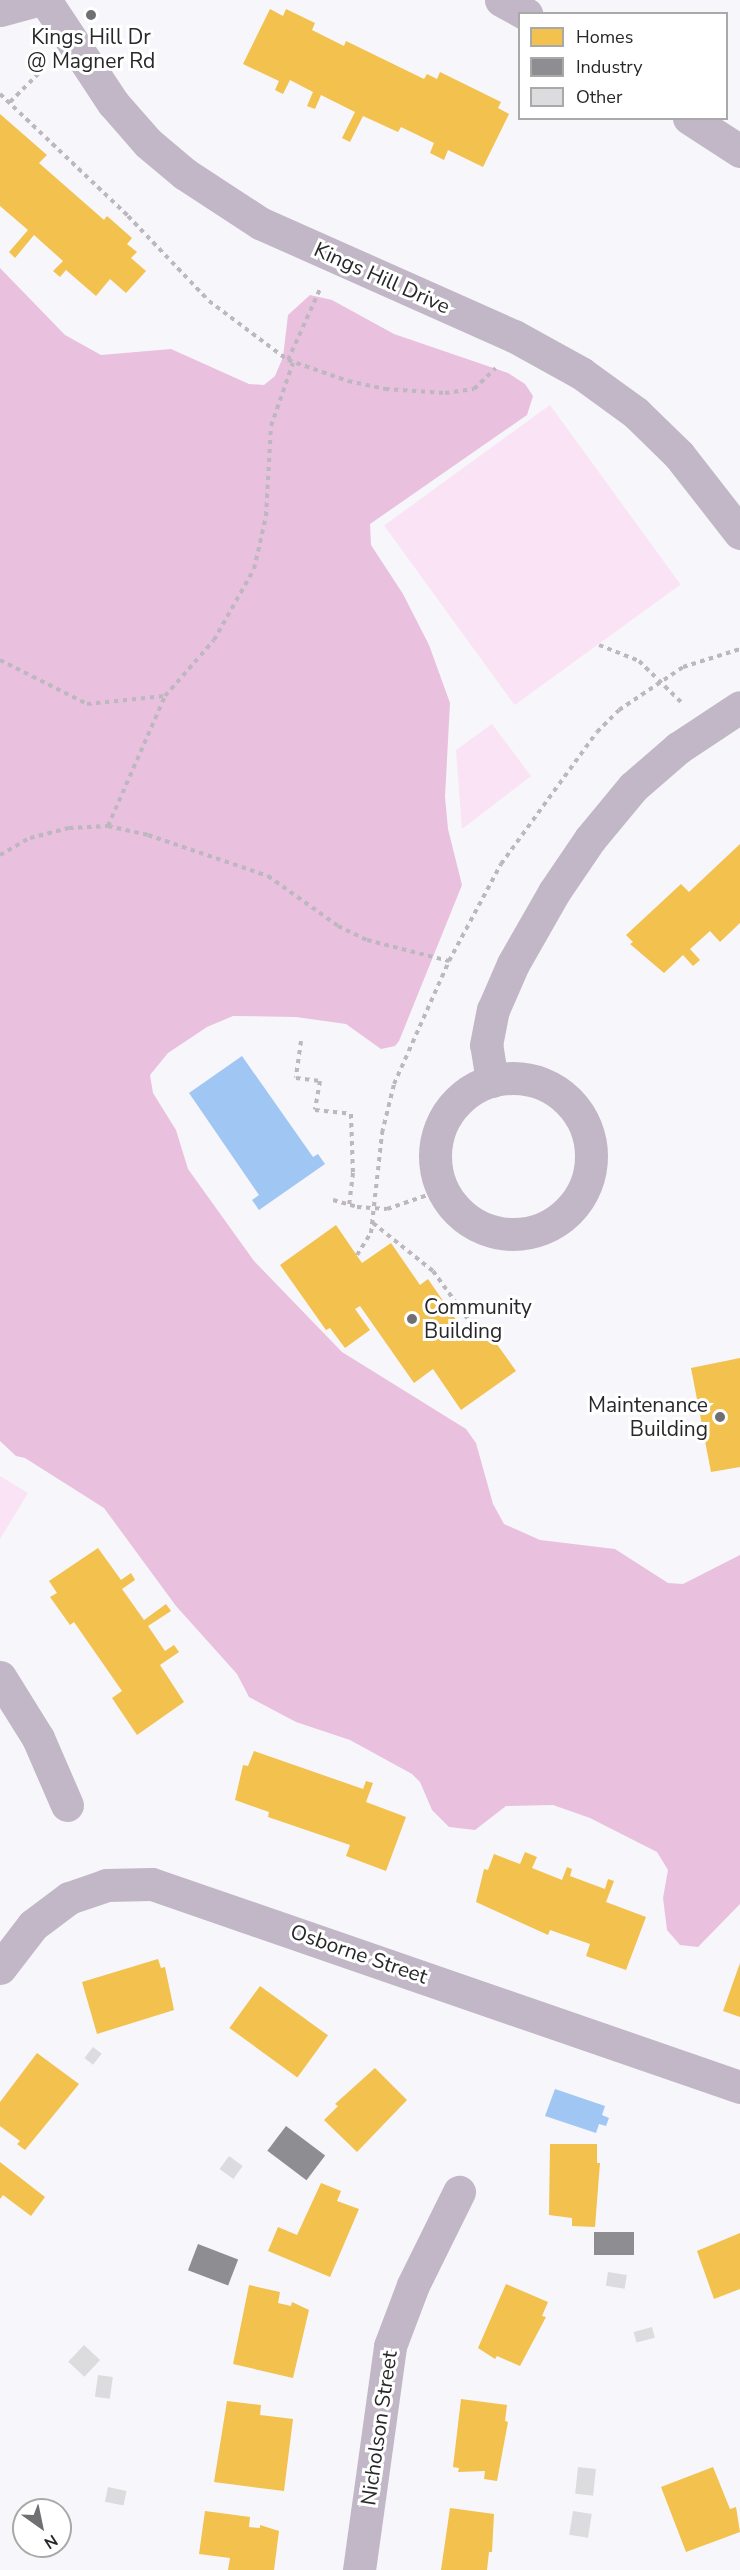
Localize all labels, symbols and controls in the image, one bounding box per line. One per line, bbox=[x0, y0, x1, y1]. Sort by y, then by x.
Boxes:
marker: Kings Hill Dr @ Magner Rd bbox=[84, 8, 98, 22]
legend bbox=[518, 12, 728, 120]
place label: Kings Hill Dr @ Magner Rd bbox=[27, 24, 155, 74]
text: Homes bbox=[576, 25, 633, 49]
text: Industry bbox=[576, 55, 643, 79]
text: Other bbox=[576, 85, 622, 109]
street label: Kings Hill Drive bbox=[310, 237, 454, 319]
place label: Community Building bbox=[424, 1294, 532, 1344]
marker: Community Building bbox=[405, 1312, 419, 1326]
place label: Maintenance Building bbox=[588, 1392, 708, 1442]
marker: Maintenance Building bbox=[713, 1410, 727, 1424]
street label: Osborne Street bbox=[287, 1919, 431, 1989]
street label: Nicholson Street bbox=[356, 2349, 402, 2507]
north arrow bbox=[12, 2498, 72, 2558]
text: N bbox=[40, 2529, 62, 2554]

